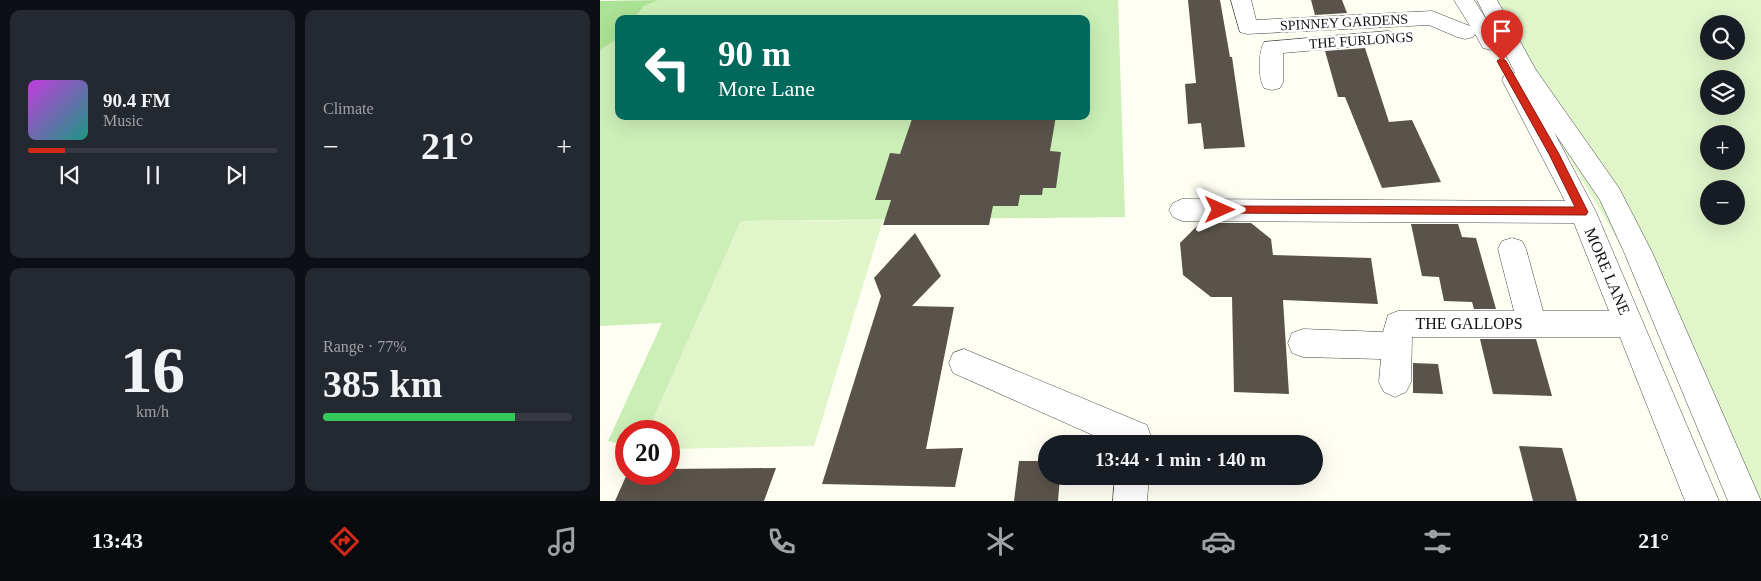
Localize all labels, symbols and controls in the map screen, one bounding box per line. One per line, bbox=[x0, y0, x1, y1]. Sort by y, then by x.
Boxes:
pin bbox=[1481, 10, 1523, 61]
street label: SPINNEY GARDENS bbox=[1280, 12, 1408, 33]
map controls bbox=[1700, 15, 1745, 225]
button: search bbox=[1700, 15, 1745, 60]
icon: arrive bbox=[1488, 17, 1516, 45]
street label: THE FURLONGS bbox=[1308, 29, 1414, 52]
icon: left bbox=[635, 35, 700, 100]
text: 90 m bbox=[718, 35, 791, 74]
button: layers bbox=[1700, 70, 1745, 115]
text: More Lane bbox=[718, 76, 815, 101]
text: 90.4 FM bbox=[103, 90, 171, 111]
text: Climate bbox=[323, 100, 374, 117]
text: Music bbox=[103, 112, 143, 129]
text: 21° bbox=[421, 125, 474, 167]
button: + bbox=[1700, 125, 1745, 170]
text: − bbox=[323, 131, 339, 162]
text: + bbox=[556, 131, 572, 162]
icon: previous bbox=[56, 161, 84, 189]
icon: pause bbox=[139, 161, 167, 189]
icon: next bbox=[222, 161, 250, 189]
button: − bbox=[1700, 180, 1745, 225]
position arrow bbox=[1193, 183, 1245, 235]
street label: MORE LANE bbox=[1582, 225, 1634, 317]
street label: THE GALLOPS bbox=[1415, 315, 1523, 332]
text: 16 bbox=[120, 334, 185, 406]
text: Range · 77% bbox=[323, 338, 407, 355]
text: 385 km bbox=[323, 363, 442, 405]
text: km/h bbox=[136, 403, 169, 420]
speed limit sign: 20 bbox=[615, 420, 680, 485]
text: 13:44 · 1 min · 140 m bbox=[1095, 449, 1266, 470]
icon: directions bbox=[327, 524, 362, 559]
icon: music bbox=[545, 524, 580, 559]
icon: phone bbox=[764, 524, 799, 559]
icon: climate bbox=[983, 524, 1018, 559]
icon: car bbox=[1201, 524, 1236, 559]
icon: filters bbox=[1420, 524, 1455, 559]
text: 13:43 bbox=[92, 528, 143, 553]
text: 21° bbox=[1638, 528, 1669, 553]

